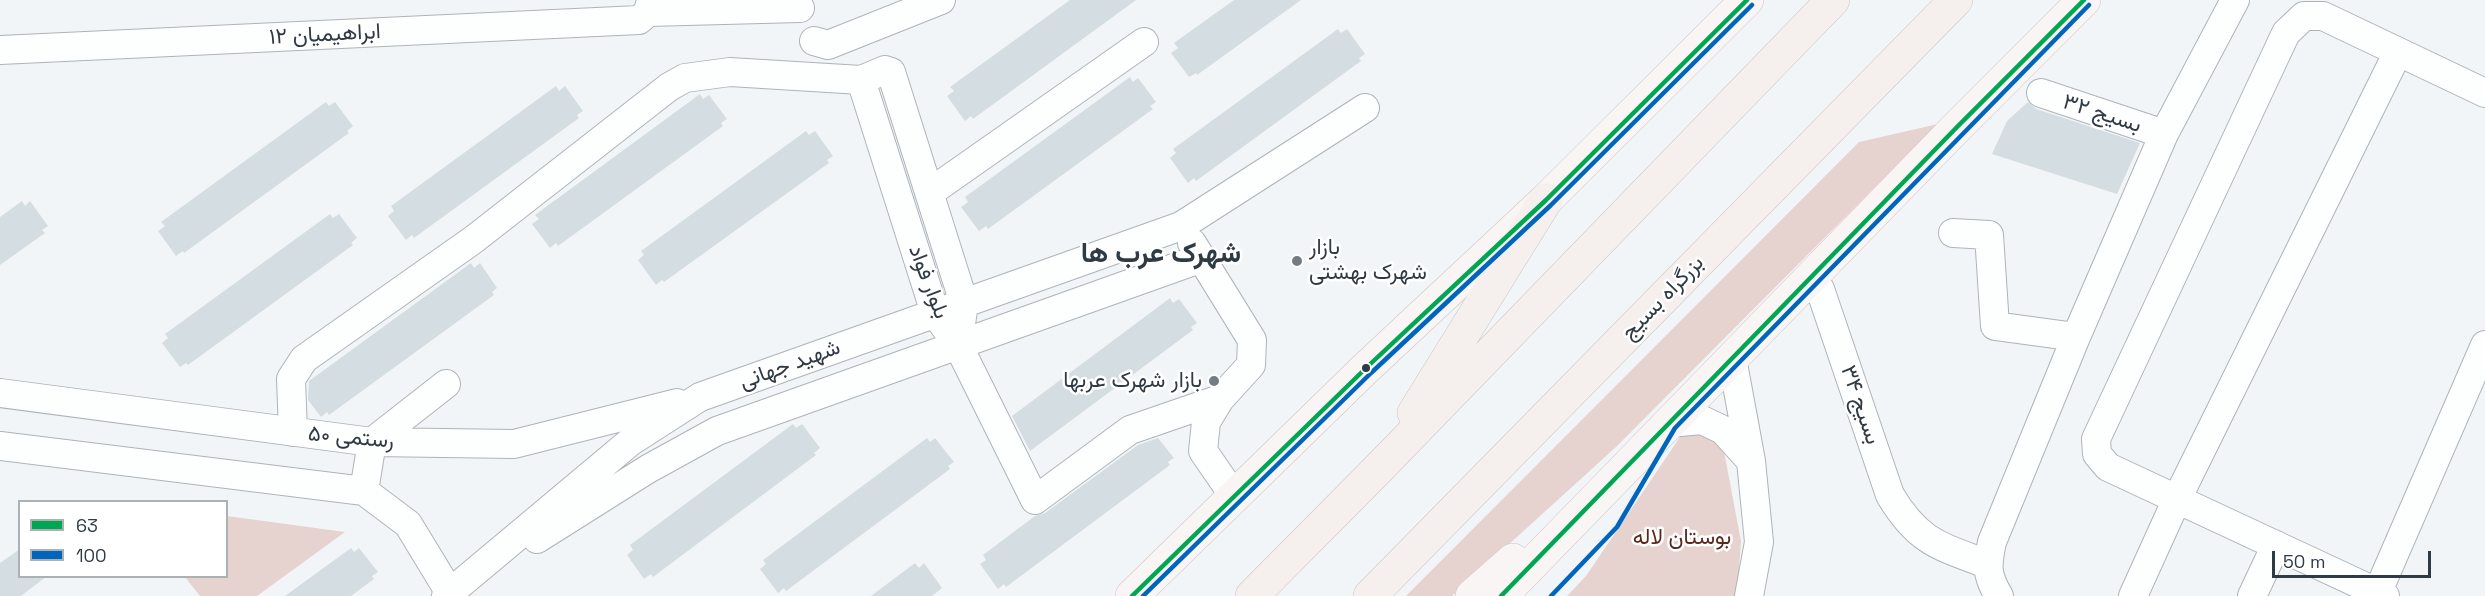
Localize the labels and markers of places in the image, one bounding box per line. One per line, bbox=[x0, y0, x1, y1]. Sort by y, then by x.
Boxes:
place label: بازار شهرک بهشتی bbox=[1309, 235, 1427, 286]
marker: بازار شهرک بهشتی bbox=[1290, 254, 1304, 268]
unlabelled marker bbox=[1360, 362, 1372, 374]
place label: بازار شهرک عربها bbox=[1063, 368, 1202, 394]
marker: بازار شهرک عربها bbox=[1207, 374, 1221, 388]

